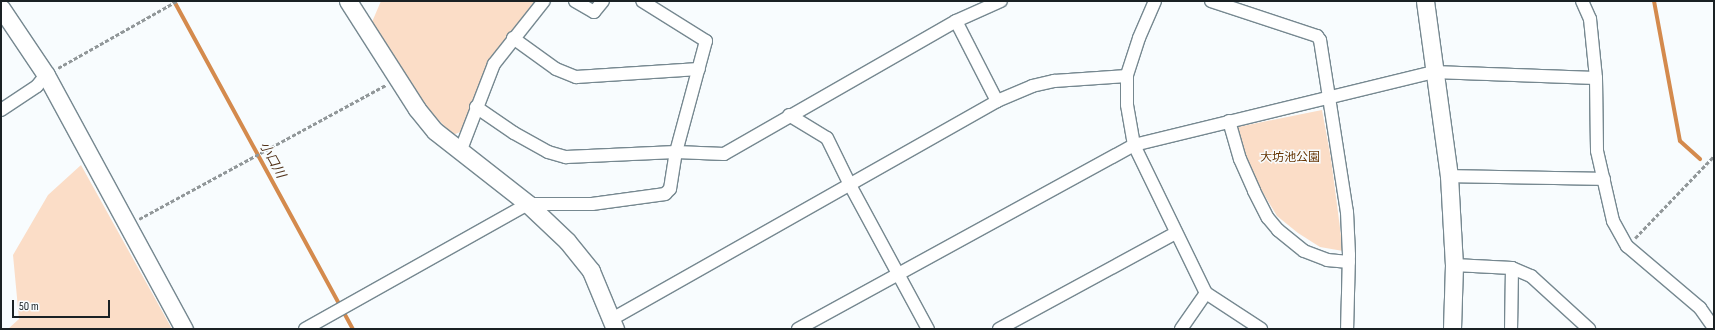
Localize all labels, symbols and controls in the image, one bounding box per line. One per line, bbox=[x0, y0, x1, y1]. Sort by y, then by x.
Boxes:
water label: 小口川 bbox=[256, 139, 288, 181]
park label: 大坊池公園 bbox=[1260, 151, 1320, 165]
scale bar bbox=[14, 292, 112, 318]
text: 50 m bbox=[19, 299, 39, 314]

